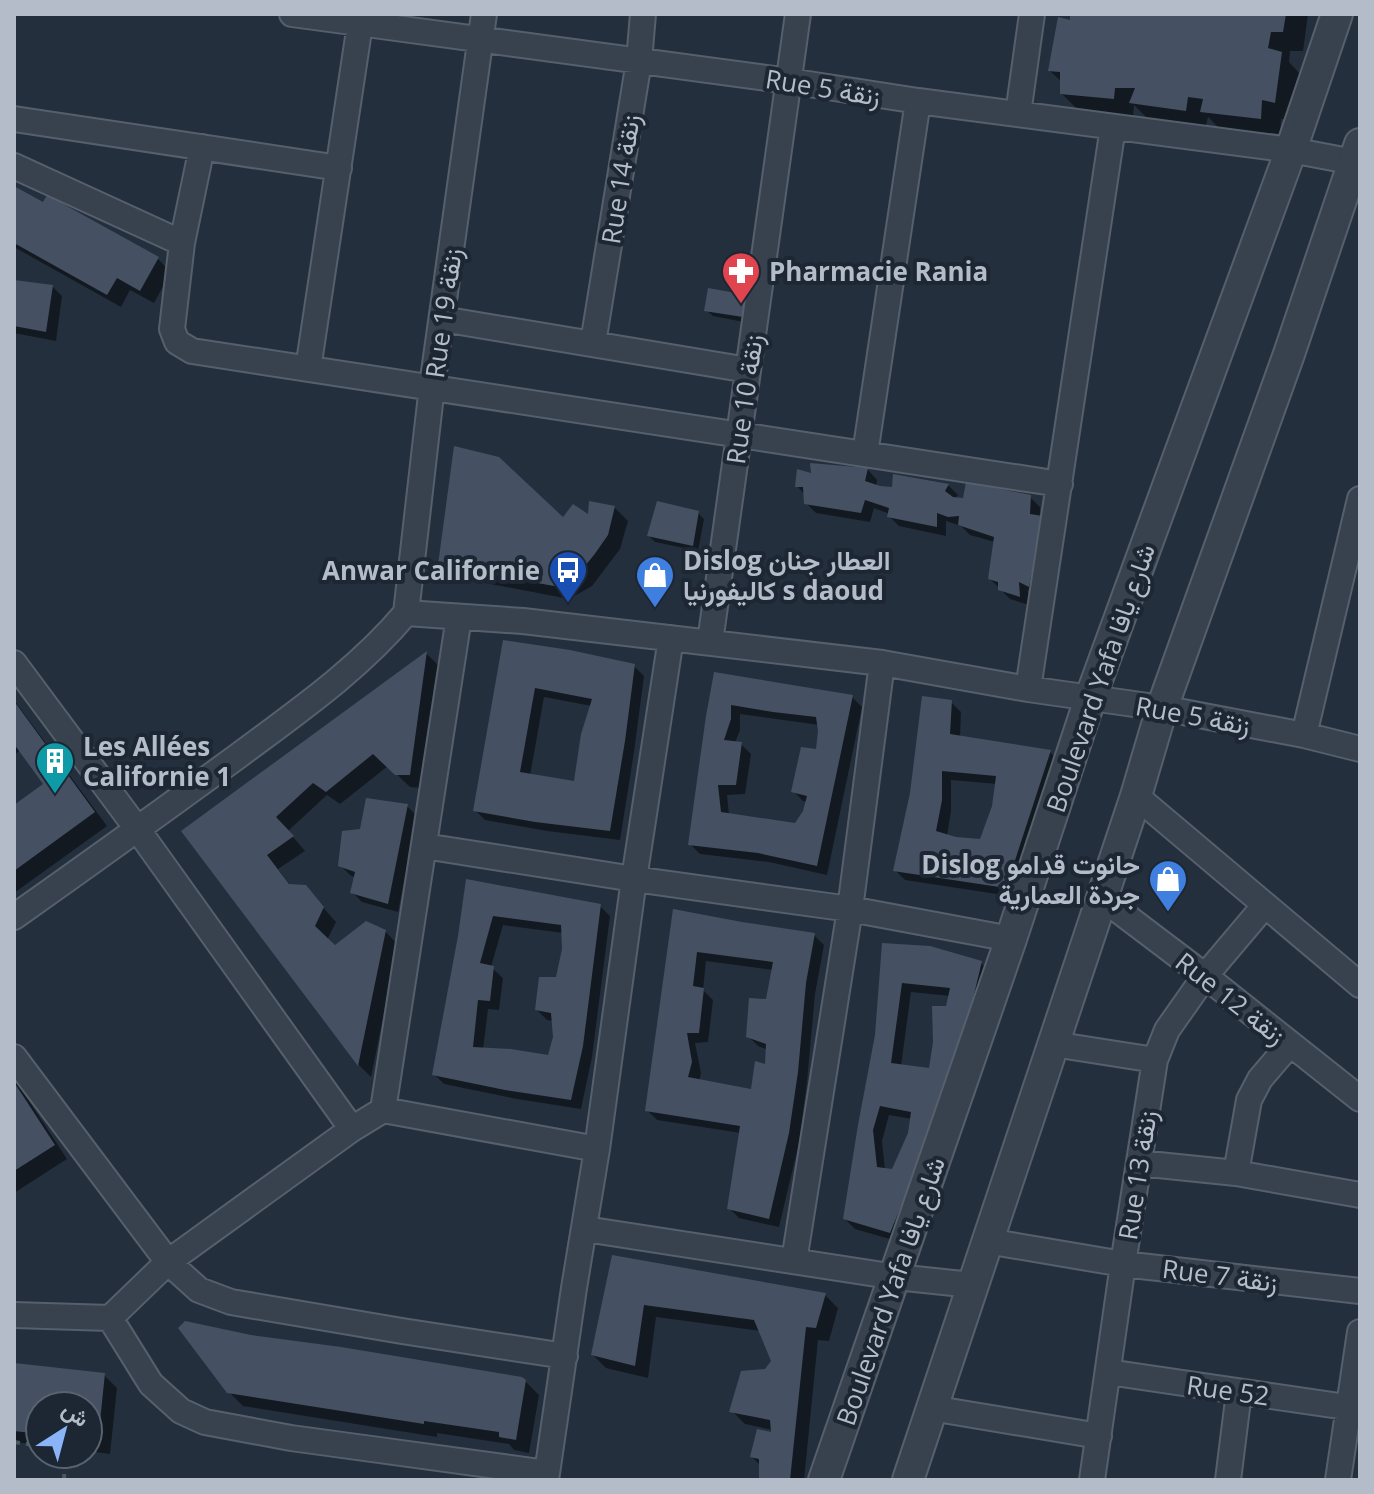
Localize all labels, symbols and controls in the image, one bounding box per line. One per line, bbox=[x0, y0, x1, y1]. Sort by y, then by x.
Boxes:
street label: Rue 5 زنقة bbox=[763, 60, 883, 114]
street label: Rue 14 زنقة bbox=[592, 112, 648, 246]
street label: Rue 19 زنقة bbox=[416, 246, 470, 380]
pharmacy icon: Pharmacie Rania bbox=[720, 250, 762, 305]
place label: Pharmacie Rania bbox=[769, 253, 988, 289]
street label: Rue 10 زنقة bbox=[717, 332, 771, 466]
street label: Boulevard Yafa شارع يافا bbox=[1037, 539, 1164, 817]
place label: Dislog العطار جنان كاليفورنيا s daoud bbox=[683, 542, 891, 608]
bus stop icon: Anwar Californie bbox=[547, 549, 589, 604]
place label: Anwar Californie bbox=[322, 552, 540, 588]
shop icon: Dislog العطار جنان كاليفورنيا s daoud bbox=[634, 554, 676, 609]
street label: Rue 5 زنقة bbox=[1133, 687, 1253, 743]
place label: Les Allées Californie 1 bbox=[83, 728, 231, 794]
building icon: Les Allées Californie 1 bbox=[34, 740, 76, 795]
place label: Dislog حانوت قدامو جردة العمارية bbox=[921, 846, 1140, 912]
shop icon: Dislog حانوت قدامو جردة العمارية bbox=[1147, 858, 1189, 913]
street label: Rue 12 زنقة bbox=[1168, 944, 1294, 1052]
street label: Rue 13 زنقة bbox=[1109, 1108, 1165, 1242]
street label: Boulevard Yafa شارع يافا bbox=[827, 1152, 954, 1430]
street label: Rue 7 زنقة bbox=[1160, 1250, 1280, 1300]
street label: Rue 52 bbox=[1184, 1366, 1272, 1414]
north arrow bbox=[24, 1390, 104, 1470]
text: ش bbox=[57, 1393, 96, 1433]

